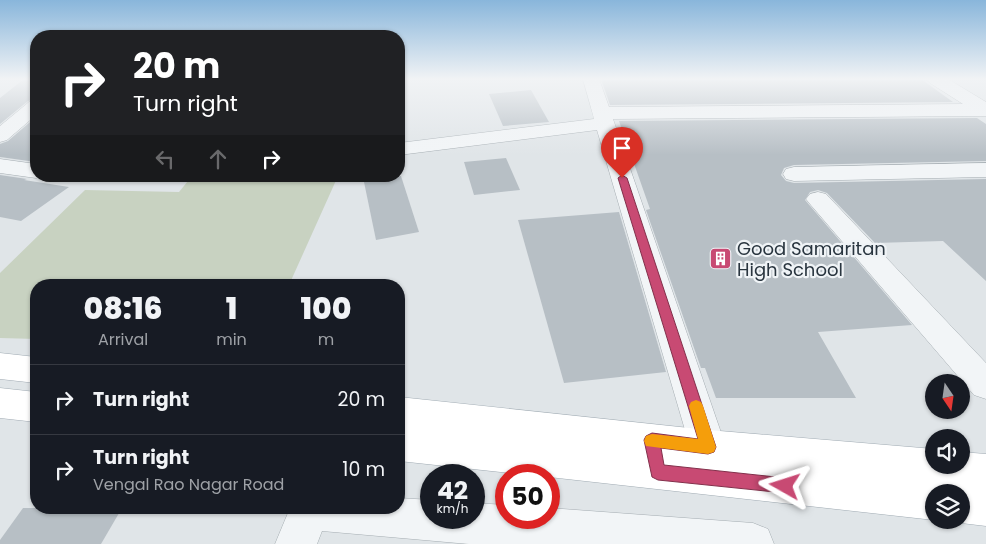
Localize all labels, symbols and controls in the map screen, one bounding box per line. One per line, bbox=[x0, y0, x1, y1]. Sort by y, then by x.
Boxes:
text: 20 m bbox=[133, 41, 220, 90]
icon: right bbox=[50, 50, 115, 115]
text: Turn right bbox=[133, 88, 238, 119]
pin bbox=[601, 127, 643, 178]
icon: arrive bbox=[608, 134, 636, 162]
icon: left bbox=[151, 145, 179, 173]
icon: ahead bbox=[204, 145, 232, 173]
icon: right bbox=[257, 145, 285, 173]
place label: Good Samaritan High School bbox=[737, 236, 886, 282]
building icon: Good Samaritan High School bbox=[709, 246, 733, 270]
text: 08:16 bbox=[84, 287, 163, 330]
text: 1 bbox=[226, 287, 237, 330]
text: 100 bbox=[300, 287, 351, 330]
text: Arrival bbox=[98, 328, 148, 351]
text: min bbox=[216, 328, 247, 351]
text: m bbox=[318, 328, 334, 351]
north arrow bbox=[925, 374, 970, 419]
map controls bbox=[925, 374, 970, 529]
icon: right bbox=[50, 386, 78, 414]
text: Turn right bbox=[93, 386, 189, 413]
text: 20 m bbox=[337, 386, 385, 413]
button: sound bbox=[925, 429, 970, 474]
text: Turn right bbox=[93, 444, 189, 471]
icon: right bbox=[50, 456, 78, 484]
text: 10 m bbox=[342, 456, 385, 483]
position arrow bbox=[758, 459, 810, 511]
speed limit sign: 50 bbox=[495, 464, 560, 529]
text: Vengal Rao Nagar Road bbox=[93, 473, 284, 496]
text: 42 bbox=[437, 473, 468, 508]
button: layers bbox=[925, 484, 970, 529]
text: km/h bbox=[437, 500, 468, 517]

